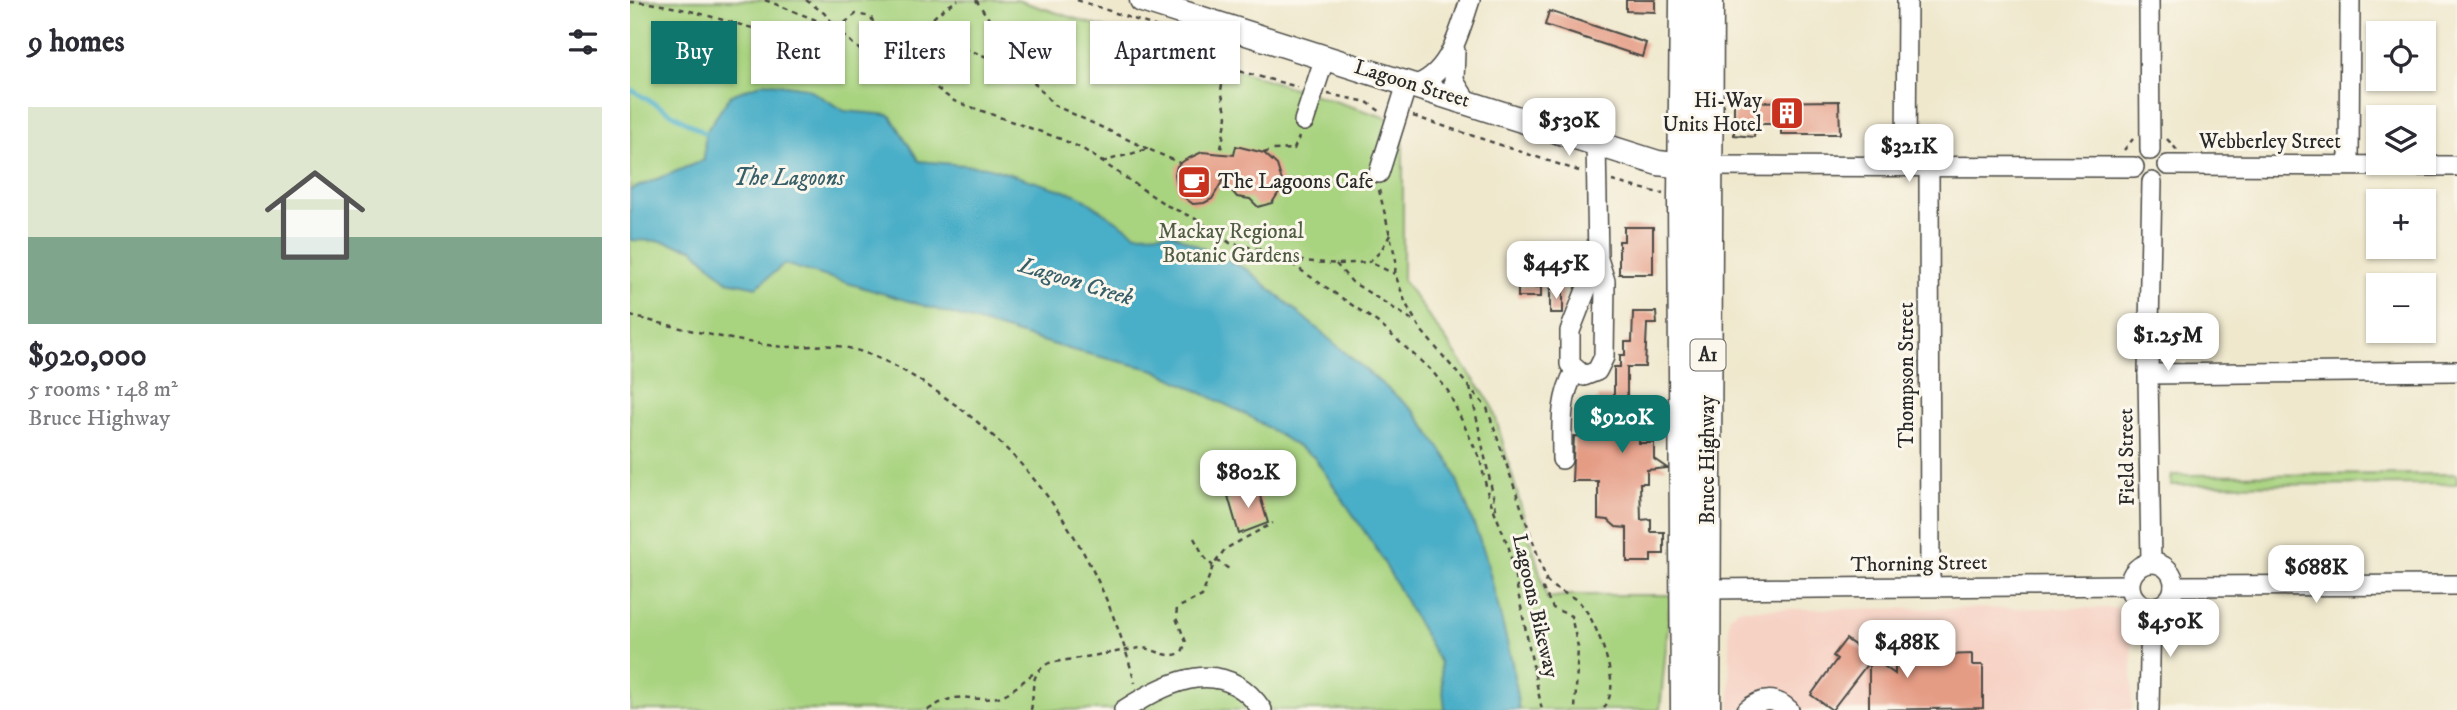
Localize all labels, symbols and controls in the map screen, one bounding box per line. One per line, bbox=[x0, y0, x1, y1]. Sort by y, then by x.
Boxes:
chip: Buy bbox=[651, 21, 737, 84]
chip: Rent bbox=[751, 21, 845, 84]
chip: Filters bbox=[859, 21, 970, 84]
chip: New bbox=[984, 21, 1076, 84]
chip: Apartment bbox=[1090, 21, 1240, 84]
map controls bbox=[2366, 21, 2436, 343]
button: locate bbox=[2366, 21, 2436, 91]
icon: filters bbox=[564, 23, 602, 61]
text: 9 homes bbox=[28, 24, 125, 61]
street label: Lagoon Street bbox=[1351, 54, 1473, 114]
place label: Hi-Way Units Hotel bbox=[1662, 88, 1763, 138]
building icon: Hi-Way Units Hotel bbox=[1768, 94, 1806, 132]
pin: $530K bbox=[1520, 99, 1618, 158]
button: layers bbox=[2366, 105, 2436, 175]
text: $530K bbox=[1538, 106, 1600, 135]
pin: $321K bbox=[1860, 124, 1958, 184]
street label: Webberley Street bbox=[2198, 129, 2341, 155]
text: $321K bbox=[1880, 132, 1938, 161]
icon: home bbox=[252, 152, 378, 278]
cafe icon: The Lagoons Cafe bbox=[1175, 163, 1213, 201]
water label: The Lagoons bbox=[734, 164, 845, 193]
place label: The Lagoons Cafe bbox=[1218, 169, 1374, 195]
button: + bbox=[2366, 189, 2436, 259]
park label: Mackay Regional Botanic Gardens bbox=[1158, 219, 1304, 269]
pin: $445K bbox=[1507, 242, 1605, 301]
text: $445K bbox=[1523, 249, 1589, 278]
water label: Lagoon Creek bbox=[1014, 250, 1137, 313]
button: − bbox=[2366, 273, 2436, 343]
street label: Thompson Street bbox=[1894, 302, 1920, 448]
pin: $1.25M bbox=[2111, 314, 2225, 373]
text: $1.25M bbox=[2133, 321, 2203, 350]
text: $920,000 bbox=[28, 338, 147, 375]
road number: A1 bbox=[1690, 340, 1726, 370]
text: 5 rooms · 148 m² bbox=[28, 375, 178, 404]
street label: Bruce Highway bbox=[1695, 394, 1721, 525]
pin: $920K bbox=[1573, 396, 1671, 455]
text: $920K bbox=[1590, 403, 1654, 432]
text: Bruce Highway bbox=[28, 404, 170, 433]
street label: Field Street bbox=[2113, 408, 2141, 506]
pin: $802K bbox=[1199, 450, 1297, 510]
text: $802K bbox=[1216, 458, 1280, 487]
street label: Lagoons Bikeway bbox=[1506, 532, 1564, 681]
pin: $688K bbox=[2267, 546, 2365, 605]
street label: Thorning Street bbox=[1851, 550, 1988, 578]
text: $688K bbox=[2284, 553, 2348, 582]
pin: $450K bbox=[2121, 600, 2219, 659]
text: $450K bbox=[2137, 607, 2203, 636]
pin: $488K bbox=[1858, 620, 1956, 680]
text: $488K bbox=[1875, 628, 1939, 657]

